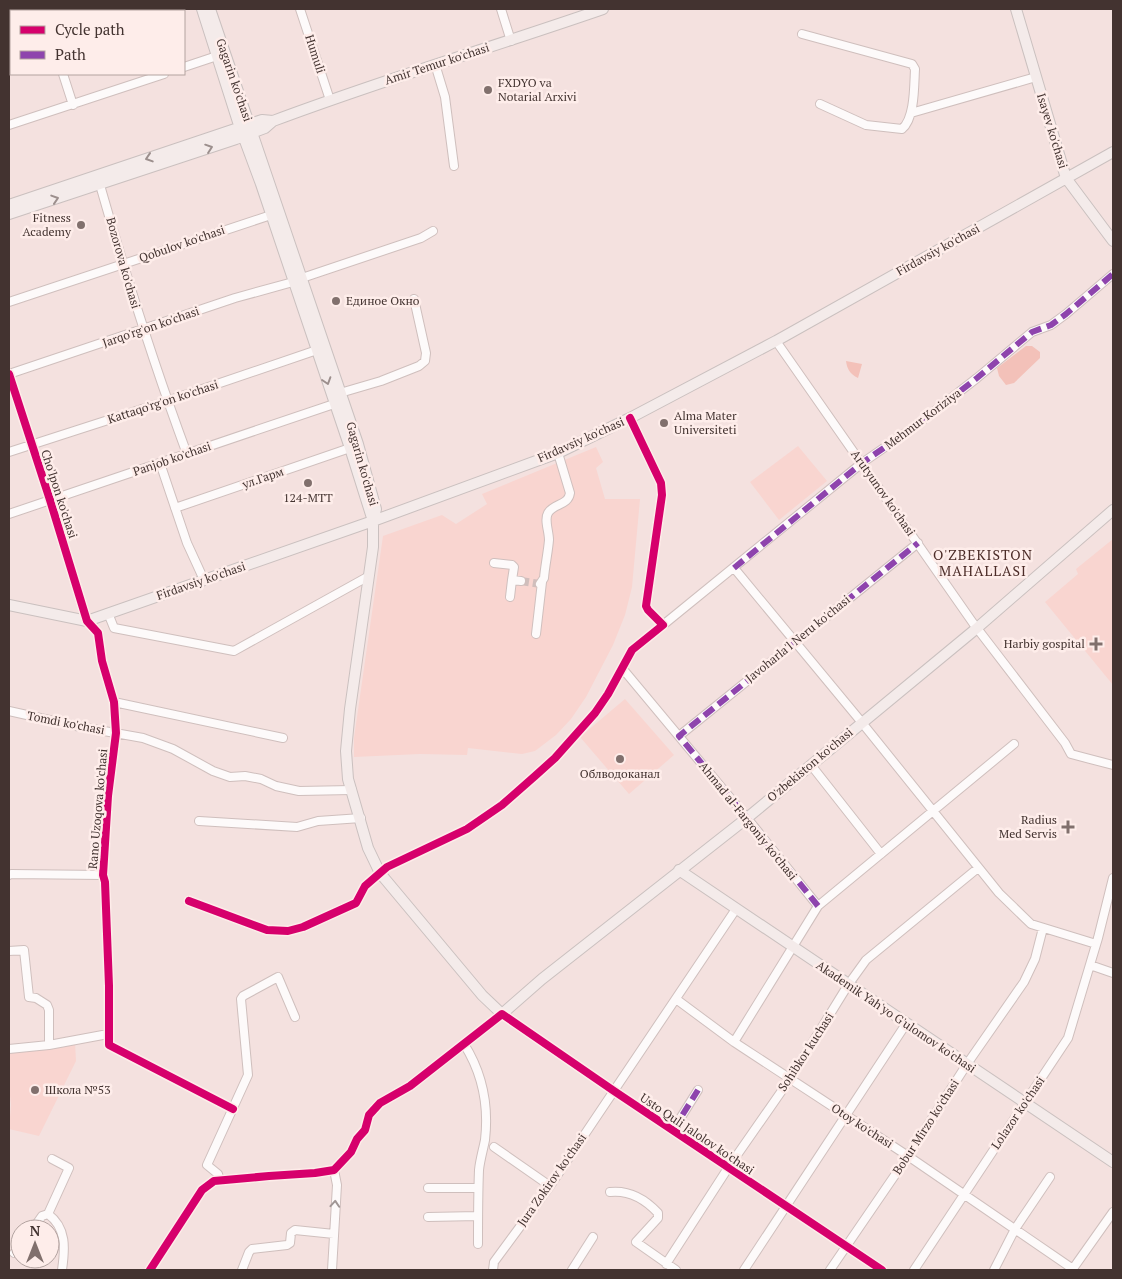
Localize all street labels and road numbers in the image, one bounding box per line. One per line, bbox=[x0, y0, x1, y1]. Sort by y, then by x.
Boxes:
street label: Humuli bbox=[302, 32, 329, 76]
street label: Gagarin ko'chasi bbox=[213, 36, 256, 124]
street label: Amir Temur ko'chasi bbox=[383, 39, 491, 88]
street label: Isayev ko'chasi bbox=[1034, 91, 1071, 171]
street label: Bozorova ko'chasi bbox=[103, 216, 144, 311]
street label: Firdavsiy ko'chasi bbox=[893, 220, 983, 279]
street label: Qobulov ko'chasi bbox=[137, 222, 227, 265]
street label: Jarqo'rg'on ko'chasi bbox=[100, 303, 202, 350]
street label: Kattaqo'rg'on ko'chasi bbox=[106, 376, 220, 427]
street label: Mehmur Koriziya bbox=[881, 385, 964, 452]
street label: Firdavsiy ko'chasi bbox=[535, 414, 627, 465]
street label: Gagarin ko'chasi bbox=[343, 420, 382, 508]
street label: Panjob ko'chasi bbox=[131, 438, 213, 479]
street label: Arutyunov ko'chasi bbox=[848, 447, 919, 539]
street label: Cho'lpon ko'chasi bbox=[38, 448, 81, 541]
street label: ул.Гарм bbox=[239, 463, 286, 492]
street label: Firdavsiy ko'chasi bbox=[154, 558, 248, 603]
street label: Javoharla'l Neru ko'chasi bbox=[742, 592, 853, 685]
street label: Tomdi ko'chasi bbox=[26, 708, 107, 737]
street label: O'zbekiston ko'chasi bbox=[764, 724, 856, 805]
street label: Rano Uzoqova ko'chasi bbox=[85, 748, 110, 870]
street label: Ahmad al-Fargoniy ko'chasi bbox=[696, 759, 801, 883]
street label: Akademik Yah'yo G'ulomov ko'chasi bbox=[814, 957, 979, 1076]
street label: Sohibkor kuchasi bbox=[774, 1009, 837, 1094]
street label: Lolazor ko'chasi bbox=[988, 1073, 1048, 1152]
street label: Bobur Mirzo ko'chasi bbox=[889, 1076, 962, 1177]
street label: Usto Quli Jalolov ko'chasi bbox=[637, 1090, 758, 1178]
street label: Otoy ko'chasi bbox=[829, 1100, 896, 1151]
street label: Jura Zokirov ko'chasi bbox=[514, 1130, 589, 1229]

